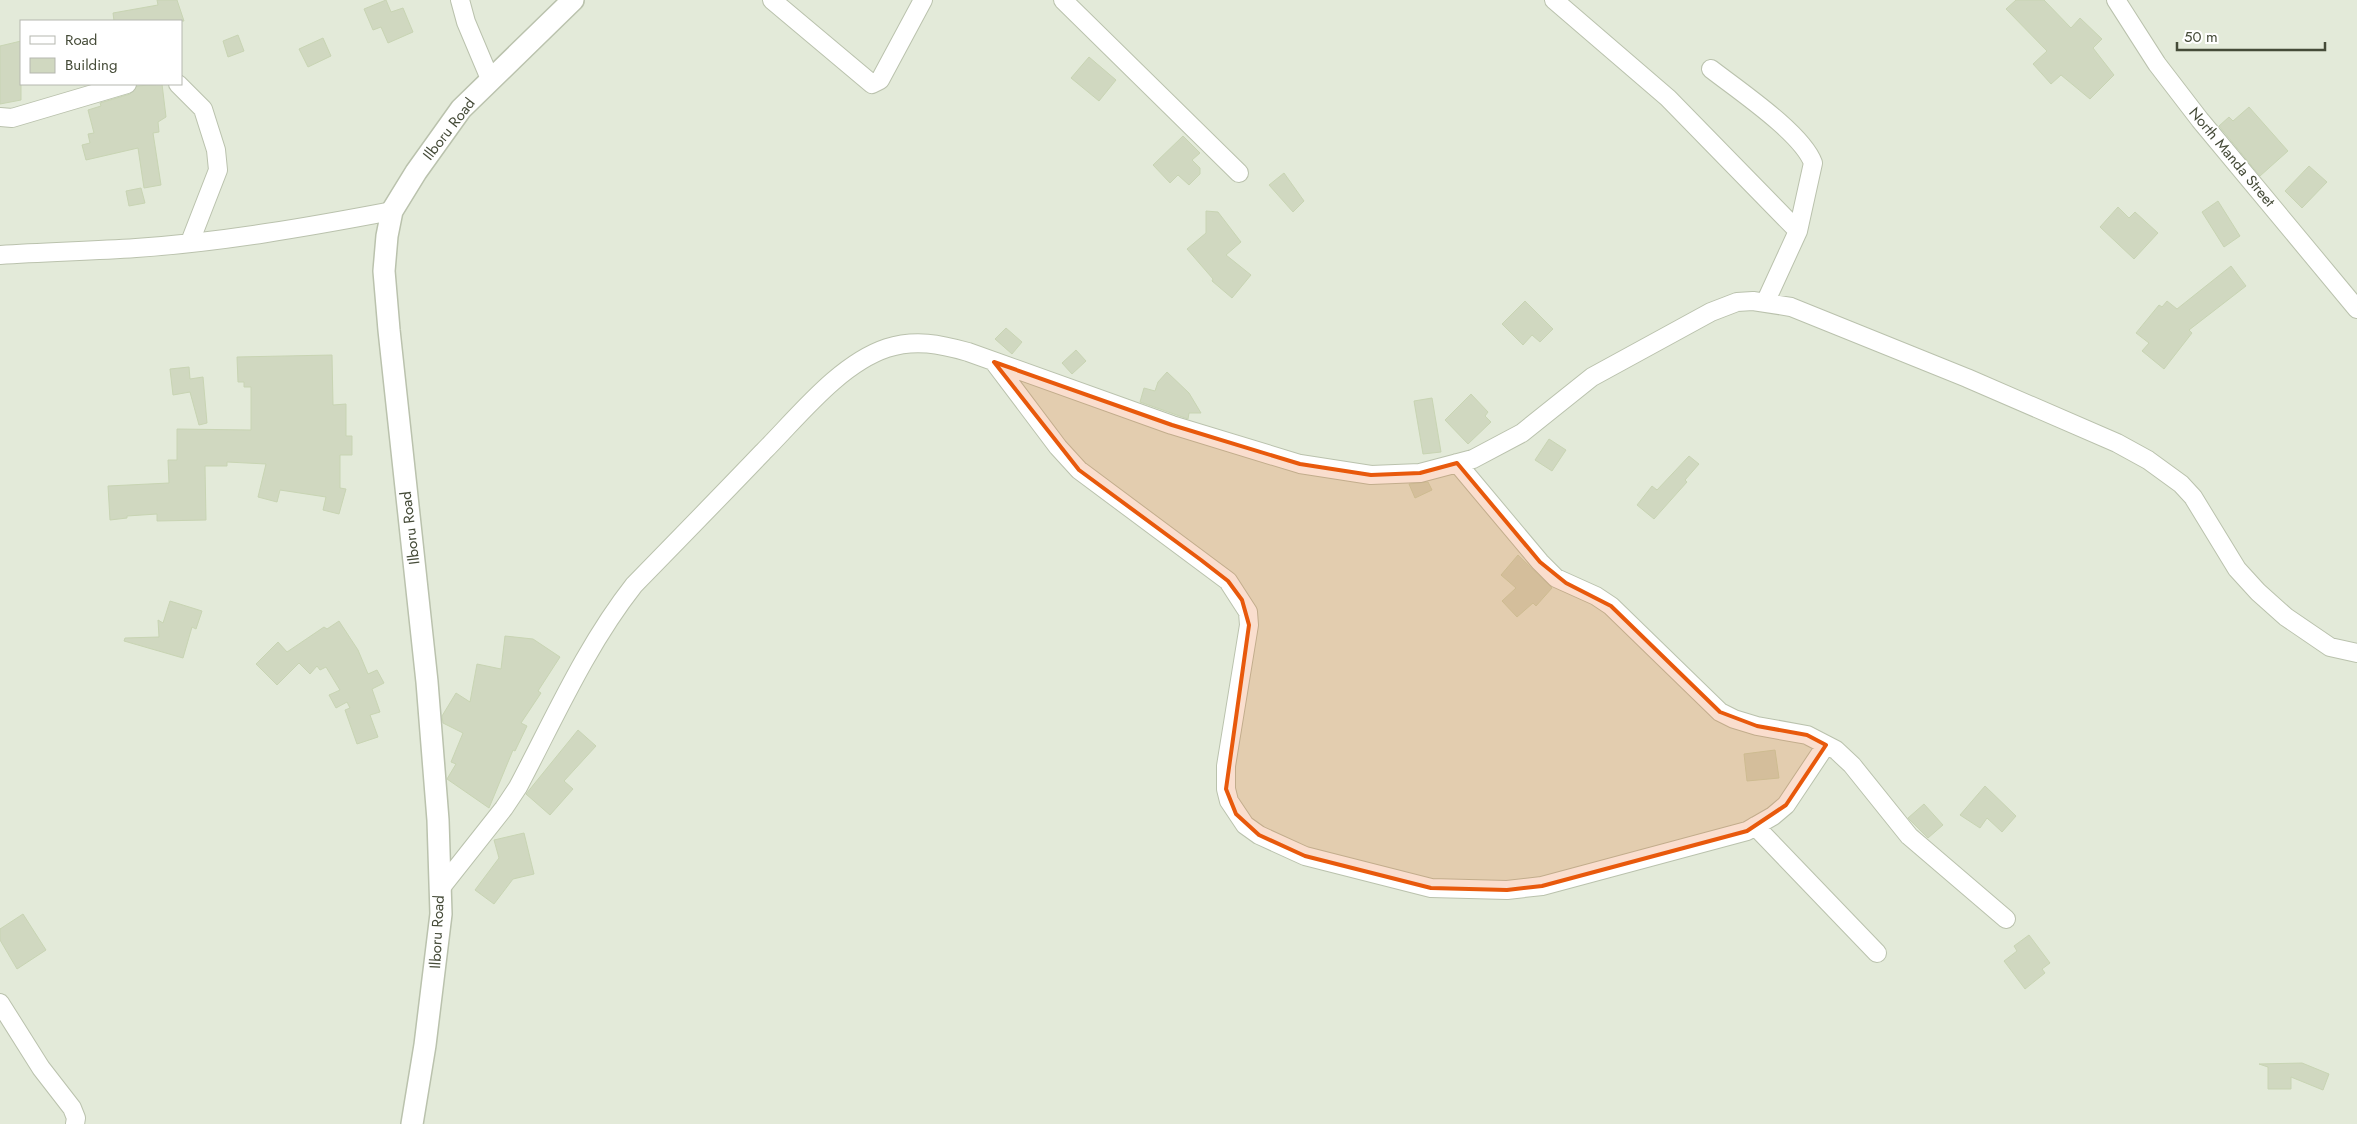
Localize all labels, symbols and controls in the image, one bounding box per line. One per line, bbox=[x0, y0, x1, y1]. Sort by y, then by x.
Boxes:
legend bbox=[20, 20, 182, 85]
scale bar bbox=[2177, 20, 2324, 52]
text: 50 m bbox=[2184, 26, 2218, 48]
text: Road bbox=[65, 29, 97, 51]
text: Building bbox=[65, 54, 117, 76]
street label: Ilboru Road bbox=[418, 93, 480, 165]
street label: North Manda Street bbox=[2184, 102, 2281, 212]
street label: Ilboru Road bbox=[395, 490, 425, 566]
street label: Ilboru Road bbox=[424, 895, 450, 969]

